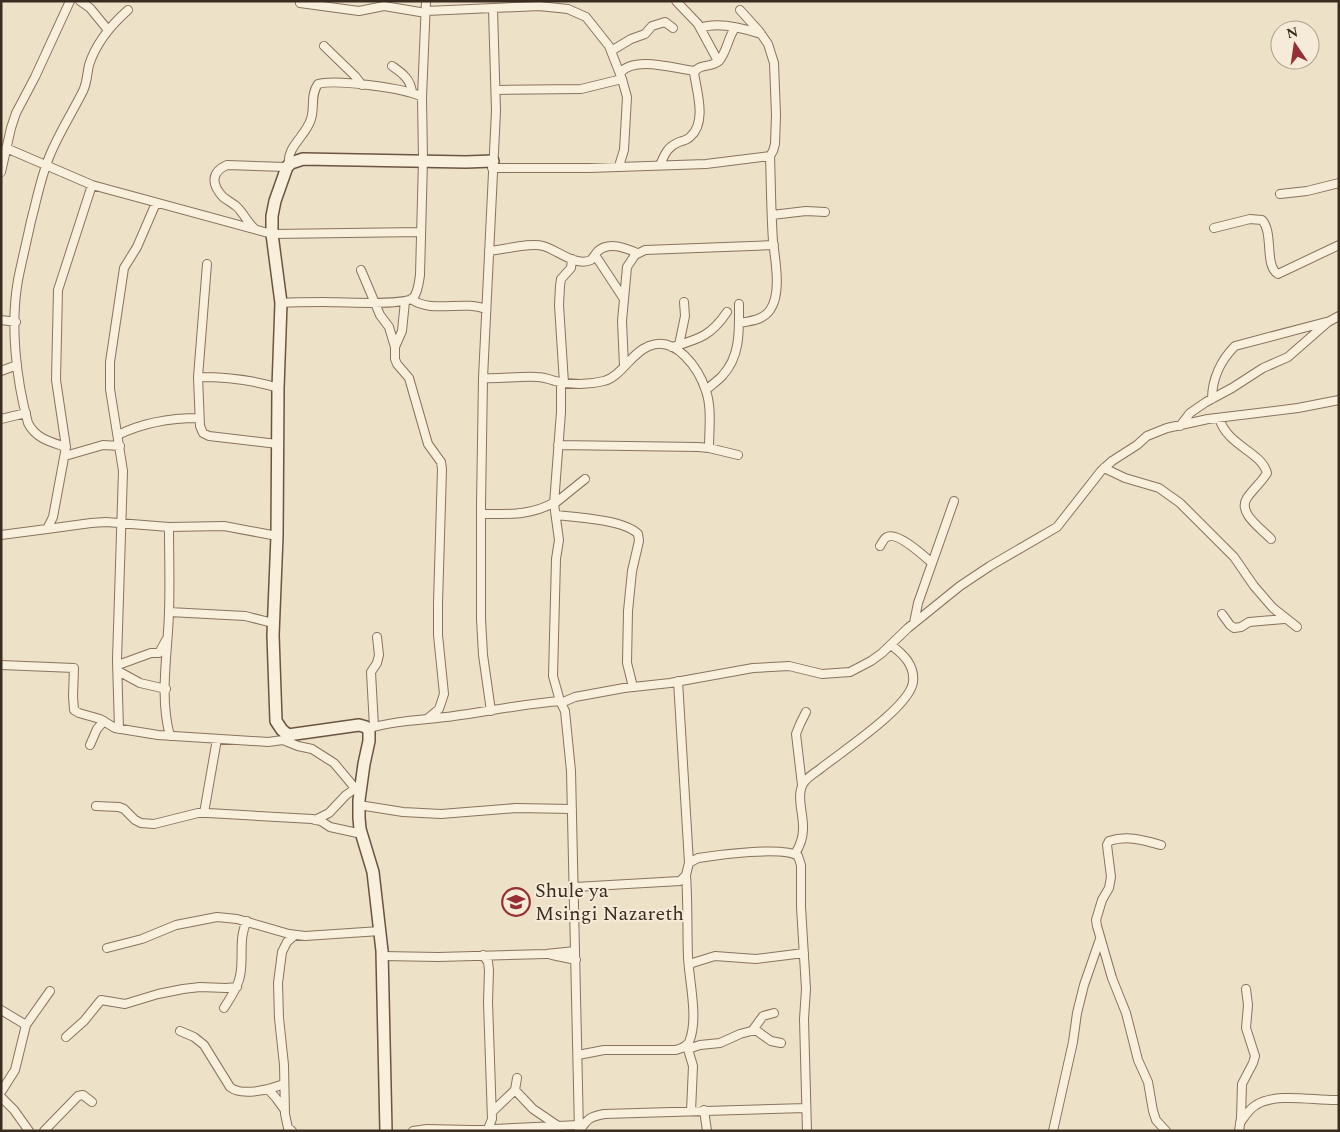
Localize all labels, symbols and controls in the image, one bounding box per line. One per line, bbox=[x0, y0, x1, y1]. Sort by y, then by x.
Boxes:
north arrow bbox=[1270, 20, 1320, 70]
text: N bbox=[1284, 21, 1300, 44]
place label: Shule ya Msingi Nazareth bbox=[535, 876, 684, 929]
school or university icon: Shule ya Msingi Nazareth bbox=[501, 887, 531, 917]

